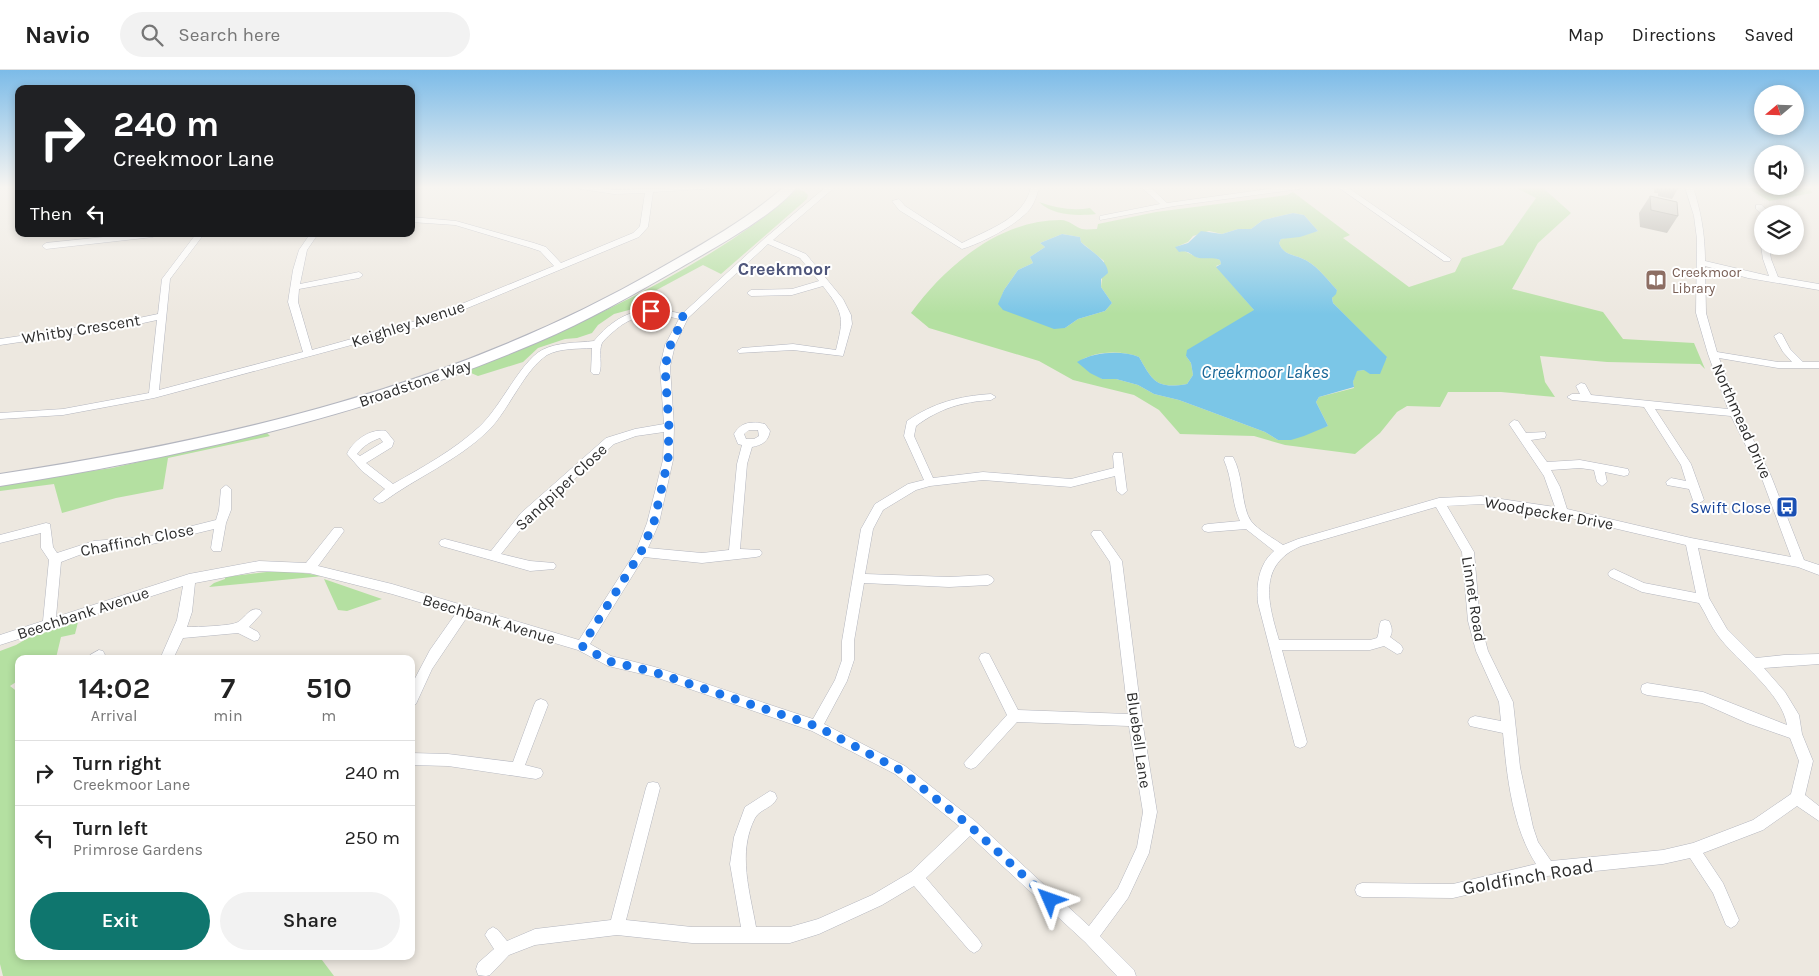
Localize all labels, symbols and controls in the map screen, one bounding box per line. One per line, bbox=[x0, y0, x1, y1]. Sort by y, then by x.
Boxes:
search box bbox=[120, 12, 470, 57]
text: Navio bbox=[25, 21, 90, 49]
icon: search bbox=[138, 21, 166, 49]
text: Search here bbox=[178, 24, 280, 46]
text: Map bbox=[1568, 24, 1604, 46]
text: Directions bbox=[1632, 24, 1716, 46]
text: Saved bbox=[1744, 24, 1794, 46]
north arrow bbox=[1754, 85, 1804, 135]
map controls bbox=[1754, 85, 1804, 255]
text: 240 m bbox=[113, 104, 219, 145]
icon: right bbox=[30, 105, 95, 170]
button: sound bbox=[1754, 145, 1804, 195]
text: Creekmoor Lane bbox=[113, 146, 274, 172]
icon: left bbox=[82, 200, 110, 228]
text: Then bbox=[30, 203, 72, 225]
button: layers bbox=[1754, 205, 1804, 255]
district label: Creekmoor bbox=[738, 258, 830, 280]
place label: Creekmoor Library bbox=[1672, 264, 1742, 297]
library icon: Creekmoor Library bbox=[1644, 268, 1668, 292]
pin bbox=[630, 290, 672, 332]
street label: Keighley Avenue bbox=[349, 297, 467, 351]
icon: arrive bbox=[637, 297, 665, 325]
street label: Whitby Crescent bbox=[20, 310, 142, 348]
street label: Broadstone Way bbox=[356, 355, 474, 411]
water label: Creekmoor Lakes bbox=[1201, 361, 1329, 383]
street label: Northmead Drive bbox=[1708, 361, 1776, 481]
street label: Sandpiper Close bbox=[511, 440, 611, 534]
street label: Woodpecker Drive bbox=[1483, 492, 1615, 534]
bus stop icon: Swift Close bbox=[1775, 495, 1799, 519]
place label: Swift Close bbox=[1690, 498, 1771, 517]
street label: Chaffinch Close bbox=[79, 520, 195, 560]
street label: Linnet Road bbox=[1458, 555, 1490, 643]
street label: Beechbank Avenue bbox=[15, 583, 151, 643]
street label: Beechbank Avenue bbox=[420, 590, 558, 648]
text: 14:02 bbox=[78, 670, 150, 706]
text: 7 bbox=[221, 670, 235, 706]
text: 510 bbox=[306, 670, 352, 706]
street label: Bluebell Lane bbox=[1123, 691, 1155, 789]
text: Arrival bbox=[91, 706, 138, 725]
text: min bbox=[213, 706, 243, 725]
text: m bbox=[321, 706, 336, 725]
text: Turn right bbox=[73, 753, 162, 775]
icon: right bbox=[30, 759, 58, 787]
text: 240 m bbox=[345, 762, 400, 784]
text: Creekmoor Lane bbox=[73, 775, 190, 794]
text: Turn left bbox=[73, 818, 148, 840]
icon: left bbox=[30, 824, 58, 852]
text: 250 m bbox=[345, 827, 400, 849]
text: Primrose Gardens bbox=[73, 840, 203, 859]
street label: Goldfinch Road bbox=[1461, 855, 1595, 899]
position arrow bbox=[1023, 873, 1075, 925]
button: Exit bbox=[30, 892, 210, 950]
button: Share bbox=[220, 892, 400, 950]

